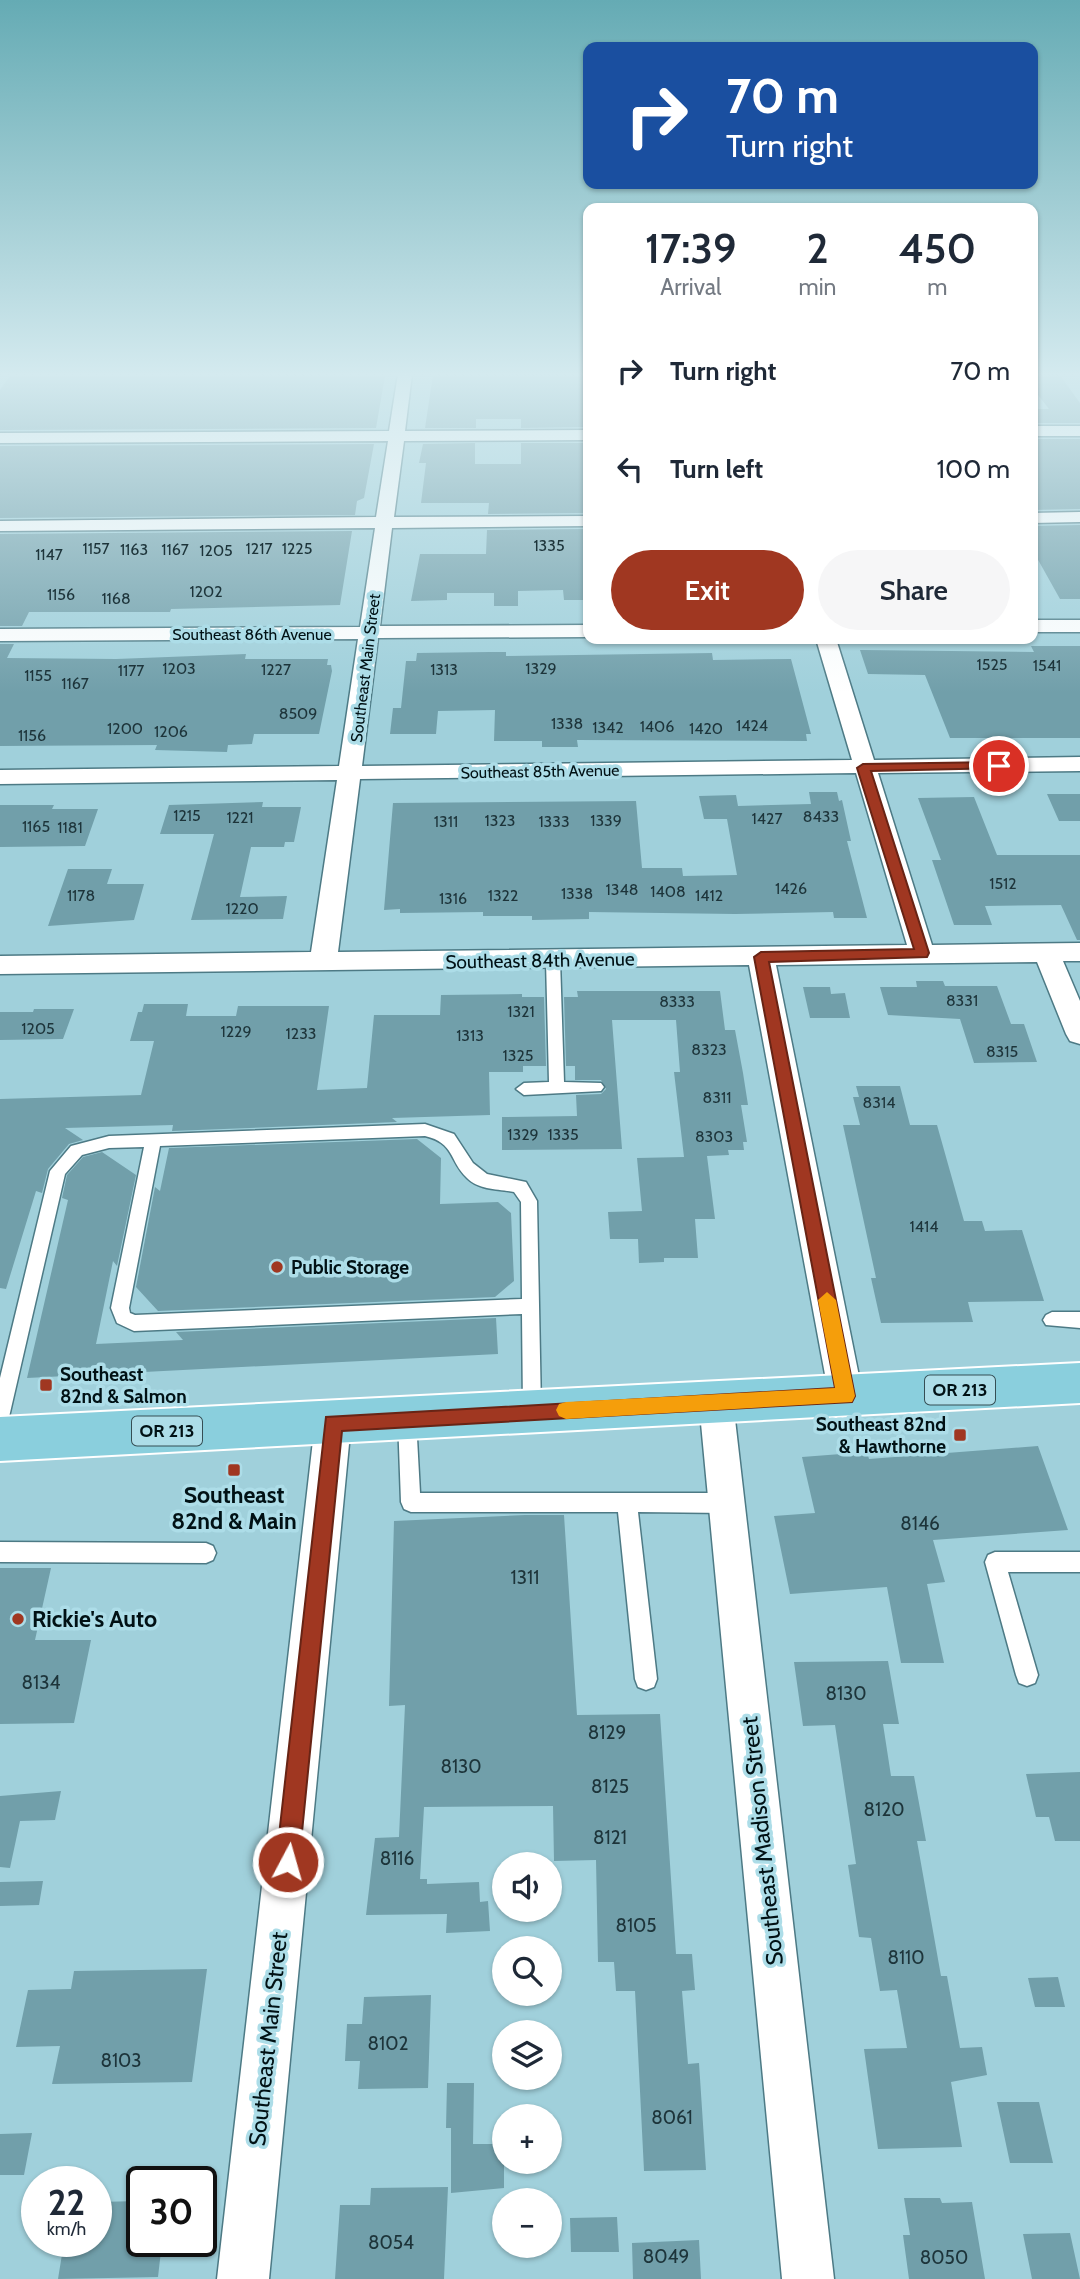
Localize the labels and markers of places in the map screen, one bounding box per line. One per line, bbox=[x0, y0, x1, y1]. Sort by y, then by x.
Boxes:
pin bbox=[969, 736, 1029, 796]
place label: Public Storage bbox=[291, 1256, 409, 1279]
marker: Public Storage bbox=[269, 1259, 285, 1275]
place label: Southeast 82nd & Salmon bbox=[60, 1363, 187, 1408]
marker: Southeast 82nd & Salmon bbox=[38, 1377, 54, 1393]
place label: Southeast 82nd & Hawthorne bbox=[816, 1413, 946, 1458]
marker: Southeast 82nd & Hawthorne bbox=[952, 1427, 968, 1443]
marker: Southeast 82nd & Main bbox=[226, 1462, 242, 1478]
place label: Southeast 82nd & Main bbox=[171, 1481, 297, 1535]
place label: Rickie's Auto bbox=[32, 1605, 157, 1633]
marker: Rickie's Auto bbox=[10, 1611, 26, 1627]

